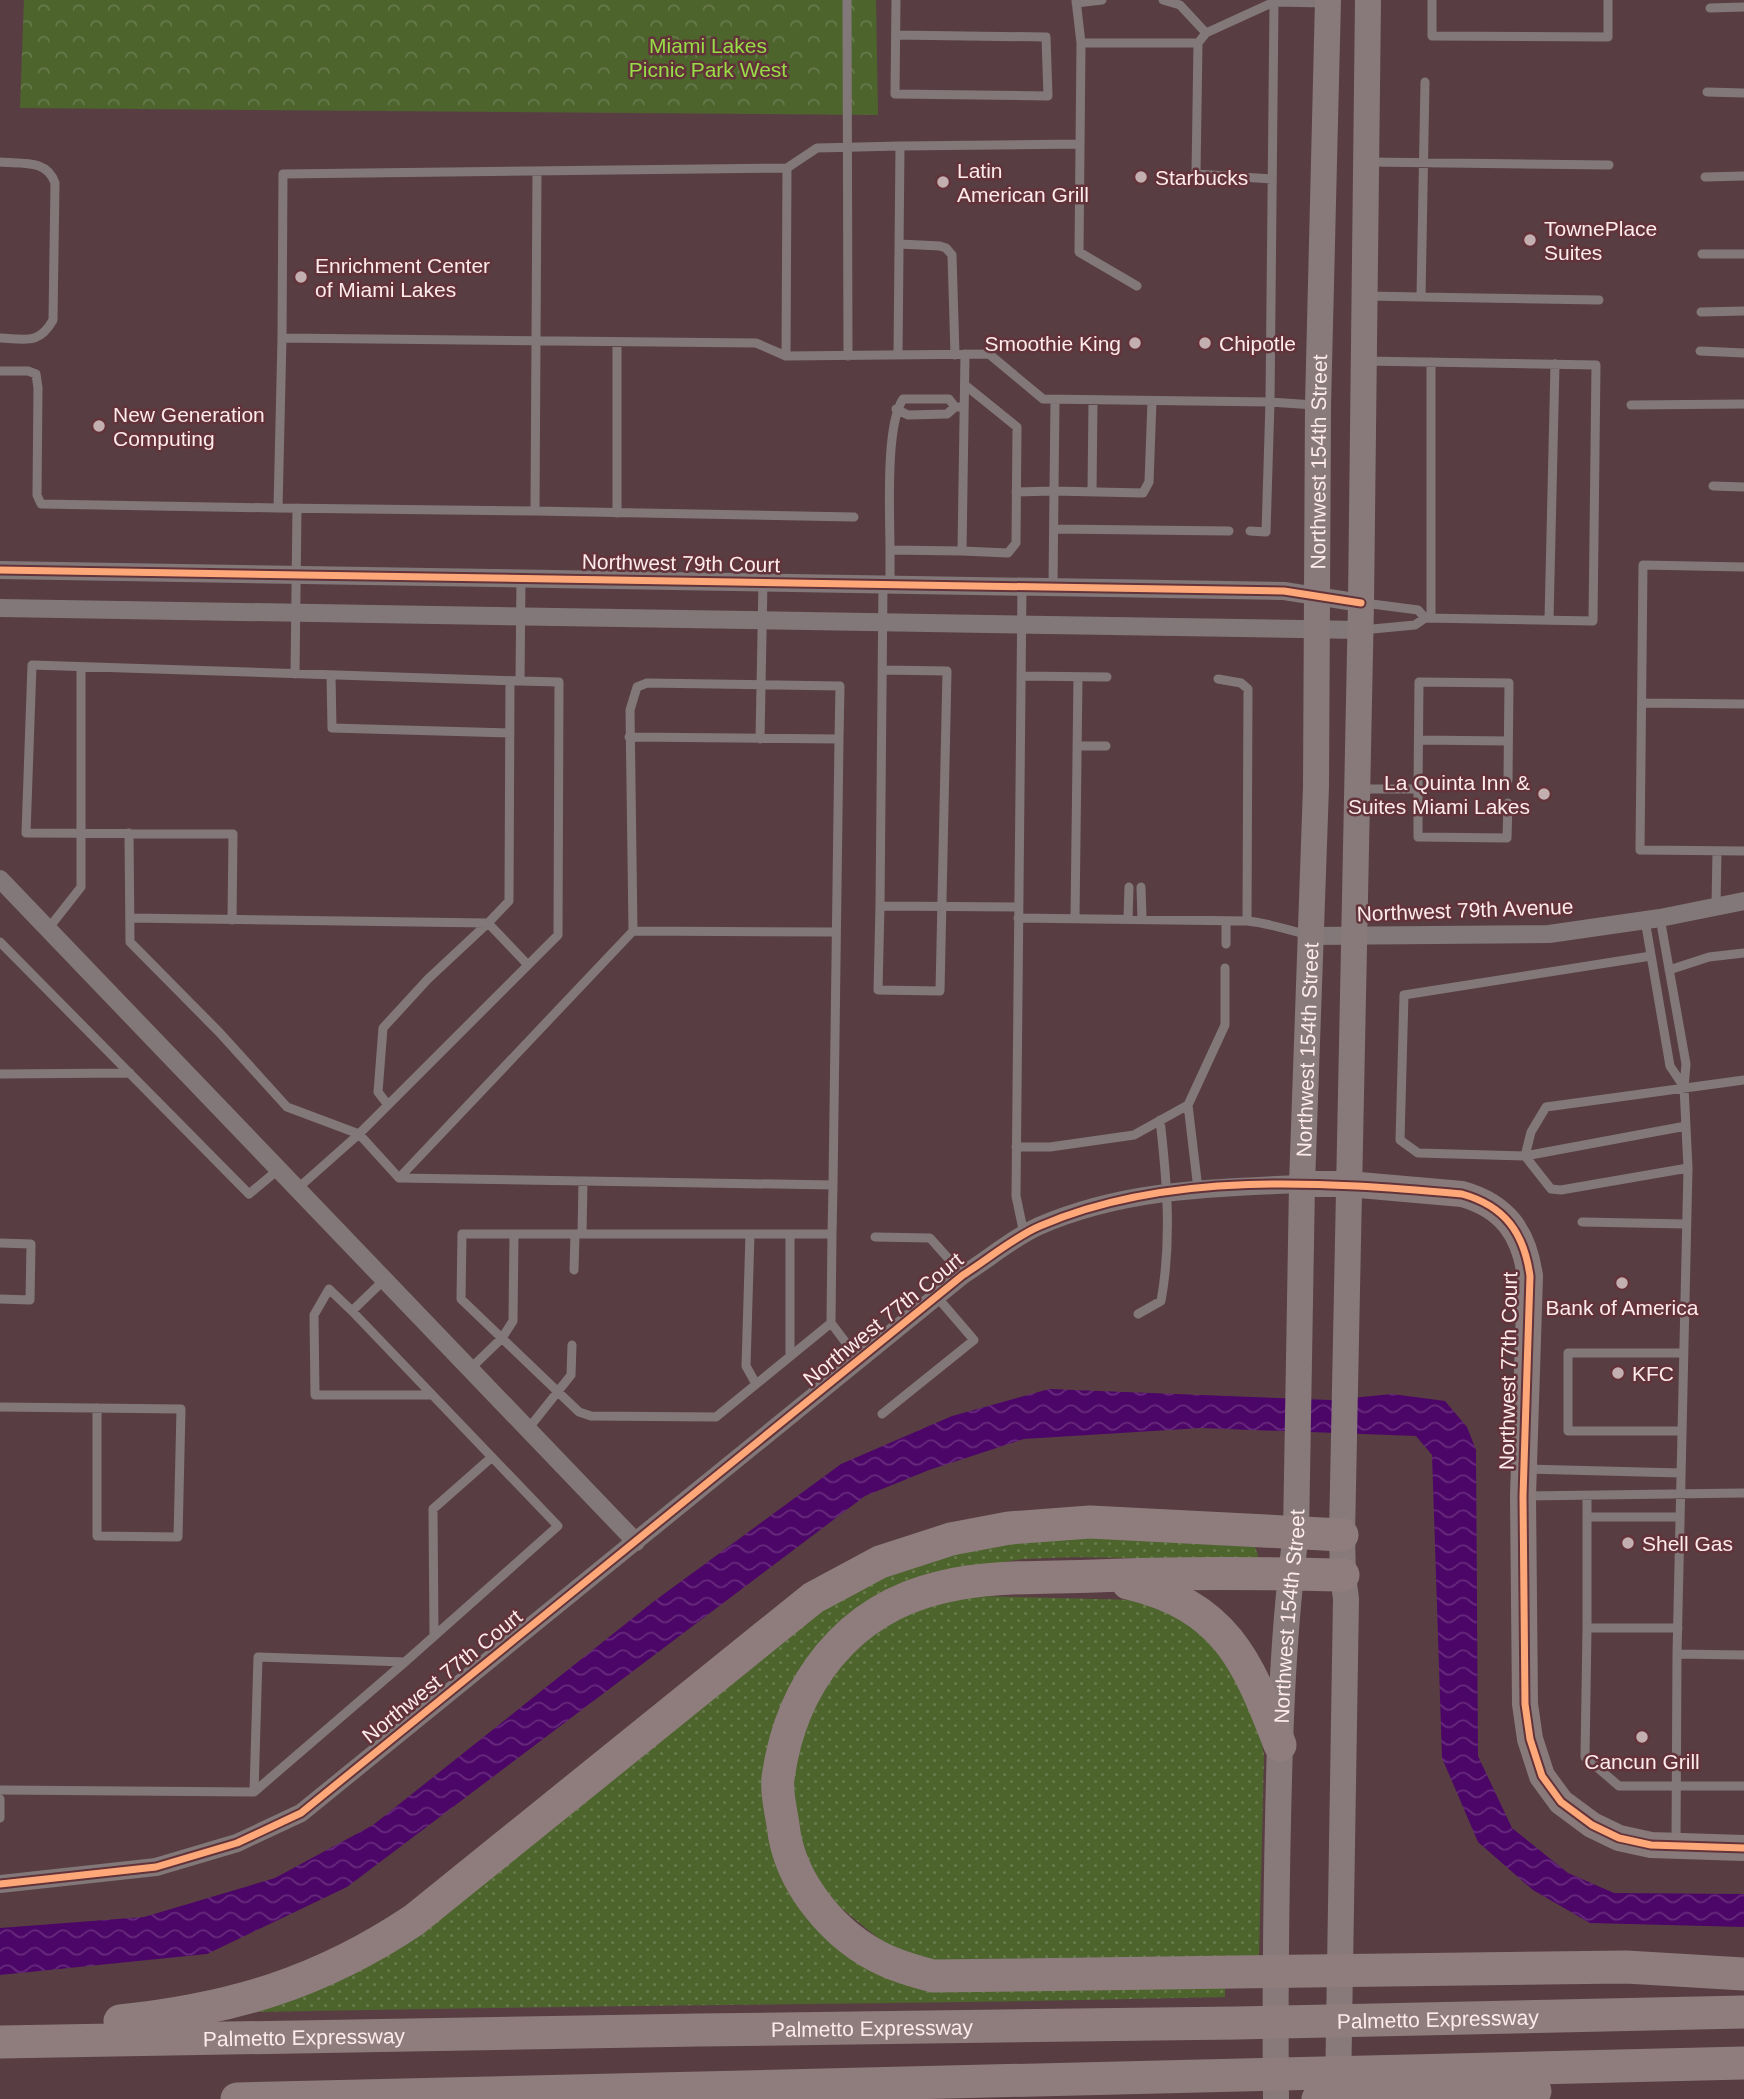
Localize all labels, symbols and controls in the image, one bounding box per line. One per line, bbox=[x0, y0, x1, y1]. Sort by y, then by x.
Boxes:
park label: Miami Lakes Picnic Park West bbox=[629, 34, 787, 81]
place label: Latin American Grill bbox=[957, 159, 1089, 206]
place label: Starbucks bbox=[1155, 166, 1248, 189]
marker: Starbucks bbox=[1133, 169, 1149, 185]
marker: Latin American Grill bbox=[935, 174, 951, 190]
place label: TownePlace Suites bbox=[1544, 217, 1657, 264]
marker: TownePlace Suites bbox=[1522, 232, 1538, 248]
place label: Enrichment Center of Miami Lakes bbox=[315, 254, 490, 301]
marker: Enrichment Center of Miami Lakes bbox=[293, 269, 309, 285]
place label: Smoothie King bbox=[984, 332, 1121, 355]
place label: Chipotle bbox=[1219, 332, 1296, 355]
marker: Smoothie King bbox=[1127, 335, 1143, 351]
marker: Chipotle bbox=[1197, 335, 1213, 351]
street label: Northwest 154th Street bbox=[1306, 354, 1331, 570]
place label: New Generation Computing bbox=[113, 403, 265, 450]
marker: New Generation Computing bbox=[91, 418, 107, 434]
street label: Northwest 79th Court bbox=[582, 550, 781, 576]
place label: La Quinta Inn & Suites Miami Lakes bbox=[1348, 771, 1530, 818]
marker: La Quinta Inn & Suites Miami Lakes bbox=[1536, 786, 1552, 802]
street label: Northwest 79th Avenue bbox=[1356, 895, 1574, 925]
street label: Northwest 154th Street bbox=[1291, 942, 1322, 1158]
street label: Northwest 77th Court bbox=[799, 1248, 967, 1390]
street label: Northwest 77th Court bbox=[1495, 1271, 1521, 1470]
marker: Bank of America bbox=[1614, 1275, 1630, 1291]
place label: Bank of America bbox=[1546, 1296, 1699, 1319]
place label: KFC bbox=[1632, 1362, 1674, 1385]
marker: KFC bbox=[1610, 1365, 1626, 1381]
street label: Northwest 154th Street bbox=[1269, 1509, 1308, 1724]
place label: Shell Gas bbox=[1642, 1532, 1733, 1555]
marker: Shell Gas bbox=[1620, 1535, 1636, 1551]
street label: Northwest 77th Court bbox=[358, 1605, 526, 1747]
marker: Cancun Grill bbox=[1634, 1729, 1650, 1745]
place label: Cancun Grill bbox=[1584, 1750, 1700, 1773]
street label: Palmetto Expressway bbox=[1337, 2005, 1540, 2032]
street label: Palmetto Expressway bbox=[771, 2015, 974, 2041]
street label: Palmetto Expressway bbox=[203, 2024, 406, 2050]

